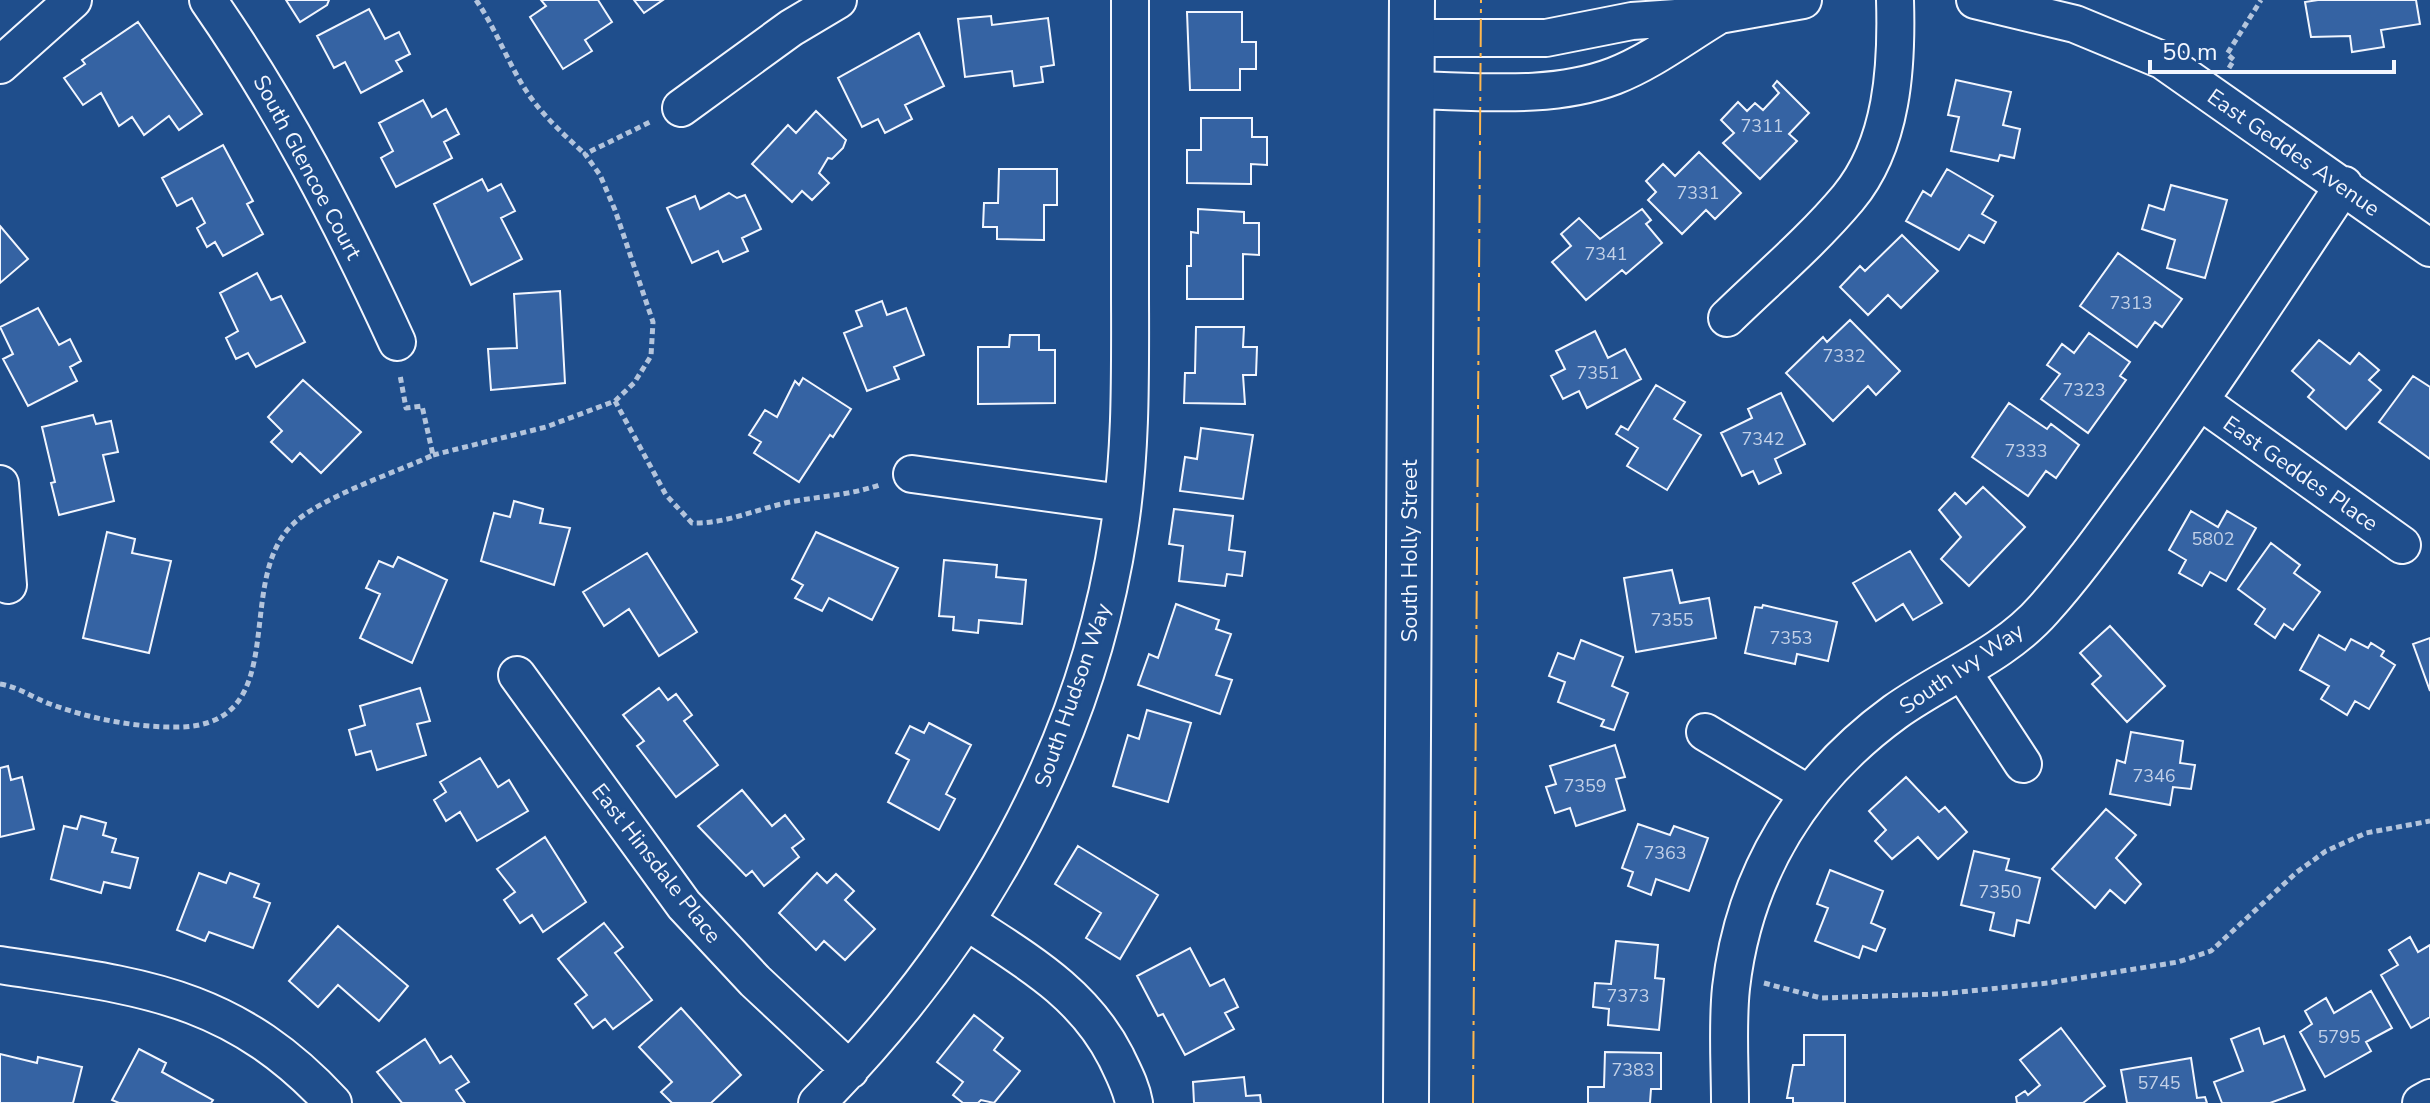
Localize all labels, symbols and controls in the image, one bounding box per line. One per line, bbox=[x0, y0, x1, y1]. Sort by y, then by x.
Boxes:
scale bar bbox=[2150, 24, 2394, 74]
text: 50 m bbox=[2162, 36, 2218, 68]
street label: South Glencoe Court bbox=[246, 70, 369, 265]
street label: East Geddes Avenue bbox=[2201, 82, 2386, 224]
house number: 7311 bbox=[1740, 114, 1784, 138]
house number: 7331 bbox=[1676, 181, 1720, 205]
house number: 7341 bbox=[1584, 242, 1628, 266]
house number: 7313 bbox=[2109, 291, 2153, 315]
house number: 7332 bbox=[1822, 344, 1866, 368]
house number: 7351 bbox=[1576, 361, 1620, 385]
house number: 7323 bbox=[2062, 378, 2106, 402]
street label: East Geddes Place bbox=[2217, 409, 2384, 539]
house number: 7342 bbox=[1741, 427, 1785, 451]
house number: 7333 bbox=[2004, 439, 2048, 463]
street label: South Holly Street bbox=[1395, 459, 1425, 642]
house number: 5802 bbox=[2191, 527, 2235, 551]
street label: South Hudson Way bbox=[1027, 599, 1119, 791]
house number: 7355 bbox=[1650, 608, 1694, 632]
street label: South Ivy Way bbox=[1893, 616, 2030, 722]
house number: 7353 bbox=[1769, 626, 1813, 650]
house number: 7346 bbox=[2132, 764, 2176, 788]
house number: 7359 bbox=[1563, 774, 1607, 798]
street label: East Hinsdale Place bbox=[584, 778, 728, 950]
house number: 7363 bbox=[1643, 841, 1687, 865]
house number: 7350 bbox=[1978, 880, 2022, 904]
house number: 7373 bbox=[1606, 984, 1650, 1008]
house number: 5795 bbox=[2317, 1025, 2361, 1049]
house number: 7383 bbox=[1611, 1058, 1655, 1082]
house number: 5745 bbox=[2137, 1071, 2181, 1095]

